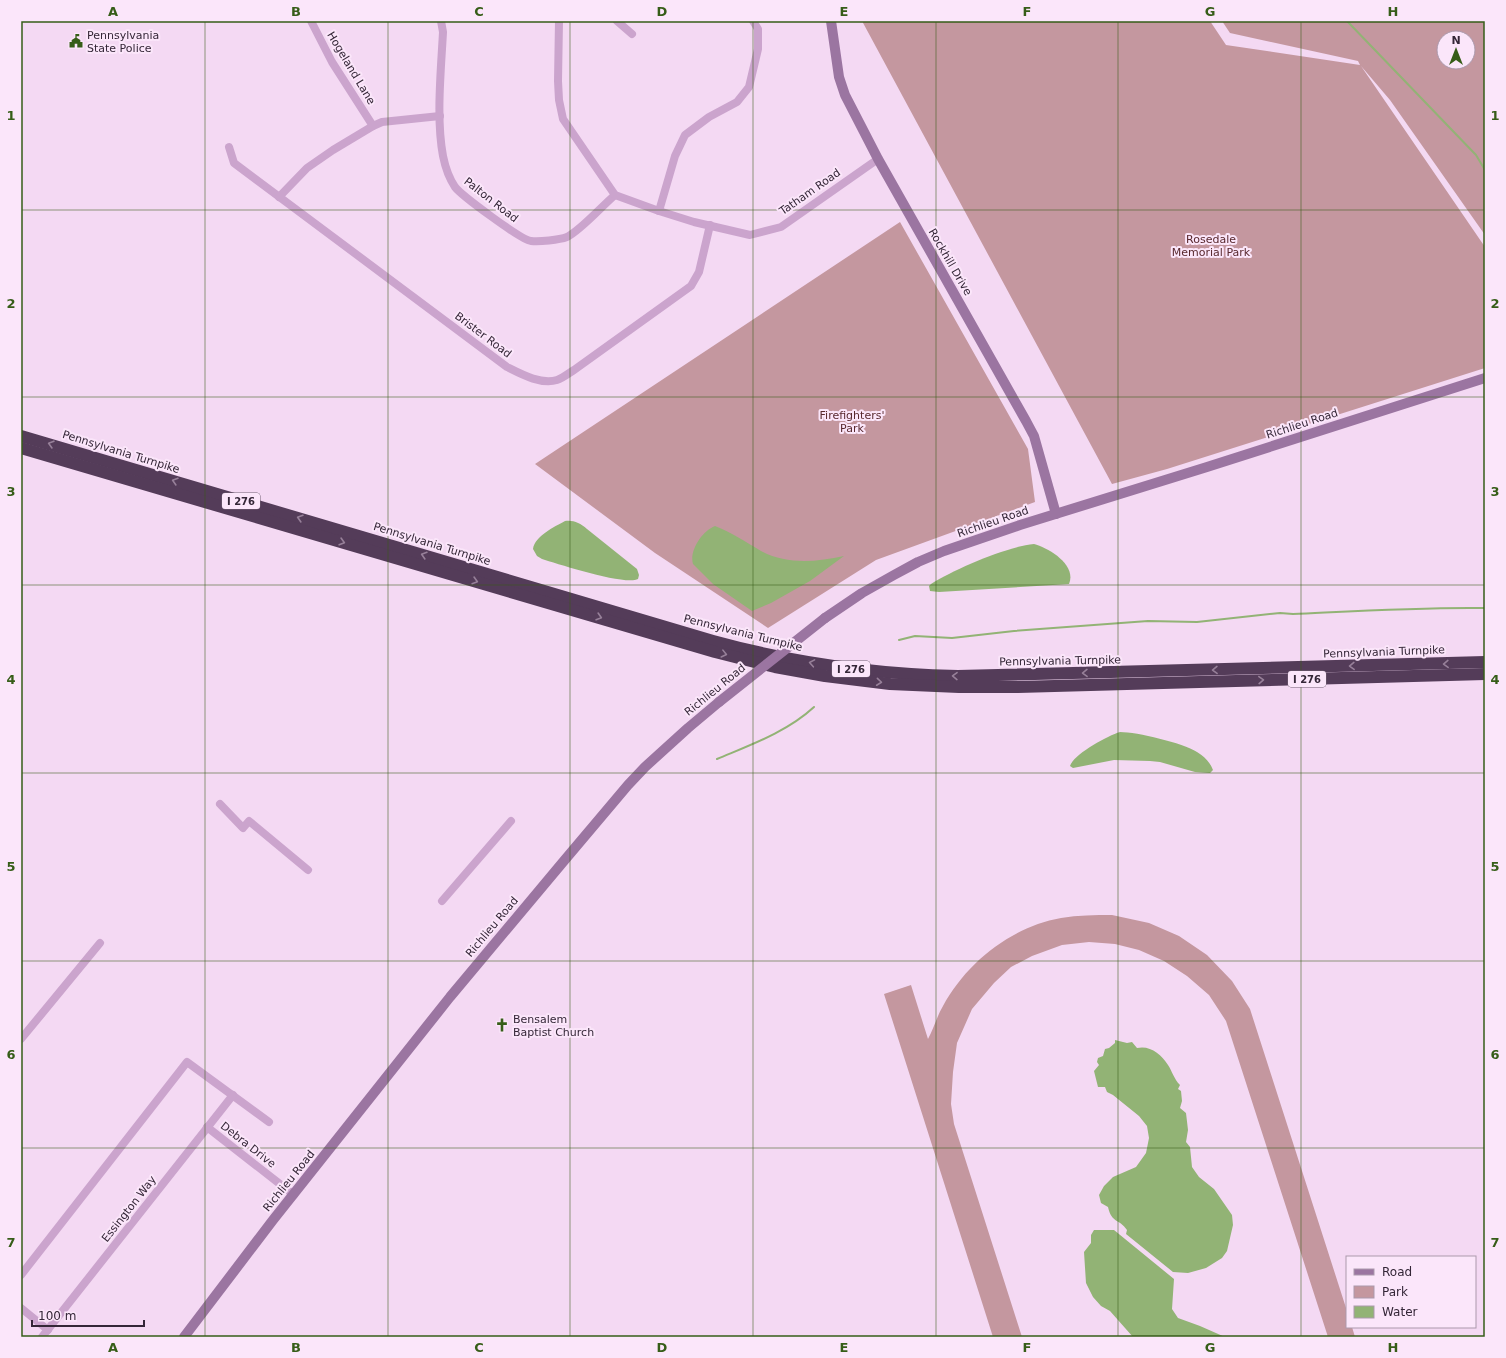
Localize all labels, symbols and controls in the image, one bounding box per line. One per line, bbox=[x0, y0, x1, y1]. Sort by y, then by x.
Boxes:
text: A bbox=[108, 4, 118, 19]
text: B bbox=[291, 4, 301, 19]
text: C bbox=[474, 4, 484, 19]
text: D bbox=[657, 4, 668, 19]
text: E bbox=[840, 4, 848, 19]
text: F bbox=[1023, 4, 1031, 19]
text: G bbox=[1205, 4, 1215, 19]
text: H bbox=[1388, 4, 1398, 19]
place label: Pennsylvania State Police bbox=[87, 29, 159, 55]
street label: Hogeland Lane bbox=[324, 29, 378, 107]
north arrow bbox=[1436, 30, 1476, 70]
public building icon: Pennsylvania State Police bbox=[68, 33, 84, 49]
text: N bbox=[1451, 34, 1461, 47]
text: 1 bbox=[6, 108, 16, 123]
text: 1 bbox=[1490, 108, 1500, 123]
street label: Tatham Road bbox=[776, 166, 843, 218]
street label: Palton Road bbox=[461, 175, 521, 225]
street label: Rockhill Drive bbox=[926, 226, 975, 298]
park label: Rosedale Memorial Park bbox=[1172, 233, 1251, 259]
text: 2 bbox=[6, 296, 16, 311]
text: 2 bbox=[1490, 296, 1500, 311]
street label: Brister Road bbox=[452, 309, 514, 361]
street label: Richlieu Road bbox=[1264, 406, 1340, 442]
park label: Firefighters' Park bbox=[820, 409, 884, 435]
street label: Pennsylvania Turnpike bbox=[61, 428, 181, 476]
one-way arrow bbox=[47, 440, 54, 449]
one-way arrow bbox=[172, 477, 179, 486]
text: 3 bbox=[6, 484, 16, 499]
text: 3 bbox=[1490, 484, 1500, 499]
road number: I 276 bbox=[222, 493, 260, 509]
street label: Richlieu Road bbox=[956, 504, 1030, 540]
one-way arrow bbox=[297, 514, 304, 523]
street label: Pennsylvania Turnpike bbox=[372, 520, 492, 568]
one-way arrow bbox=[338, 537, 345, 546]
one-way arrow bbox=[421, 551, 428, 560]
one-way arrow bbox=[471, 576, 478, 585]
one-way arrow bbox=[596, 612, 603, 621]
street label: Pennsylvania Turnpike bbox=[682, 612, 804, 654]
street label: Pennsylvania Turnpike bbox=[1323, 643, 1445, 661]
one-way arrow bbox=[720, 649, 727, 658]
street label: Pennsylvania Turnpike bbox=[999, 653, 1121, 669]
one-way arrow bbox=[809, 659, 815, 667]
one-way arrow bbox=[1443, 659, 1449, 668]
street label: Richlieu Road bbox=[682, 661, 748, 719]
road number: I 276 bbox=[832, 661, 870, 677]
one-way arrow bbox=[1349, 662, 1355, 670]
one-way arrow bbox=[1212, 666, 1218, 674]
one-way arrow bbox=[1082, 669, 1088, 677]
road number: I 276 bbox=[1288, 671, 1326, 687]
text: 4 bbox=[6, 672, 16, 687]
one-way arrow bbox=[952, 672, 958, 680]
text: 4 bbox=[1490, 672, 1500, 687]
one-way arrow bbox=[1258, 676, 1264, 684]
one-way arrow bbox=[876, 678, 882, 687]
text: 5 bbox=[6, 859, 16, 874]
text: 5 bbox=[1490, 859, 1500, 874]
street label: Richlieu Road bbox=[463, 894, 521, 960]
place label: Bensalem Baptist Church bbox=[513, 1013, 594, 1039]
church icon: Bensalem Baptist Church bbox=[494, 1017, 510, 1033]
text: 6 bbox=[6, 1047, 16, 1062]
text: 6 bbox=[1490, 1047, 1500, 1062]
street label: Debra Drive bbox=[218, 1119, 278, 1171]
street label: Richlieu Road bbox=[260, 1148, 318, 1214]
street label: Essington Way bbox=[99, 1173, 159, 1245]
text: 7 bbox=[6, 1235, 16, 1250]
text: 7 bbox=[1490, 1235, 1500, 1250]
legend bbox=[1346, 1256, 1476, 1328]
text: Road bbox=[1382, 1265, 1412, 1279]
text: Park bbox=[1382, 1285, 1408, 1299]
scale bar bbox=[32, 1302, 144, 1328]
text: Water bbox=[1382, 1305, 1418, 1319]
text: 100 m bbox=[38, 1309, 76, 1323]
text: A bbox=[108, 1340, 118, 1355]
text: B bbox=[291, 1340, 301, 1355]
text: C bbox=[474, 1340, 484, 1355]
text: D bbox=[657, 1340, 668, 1355]
text: E bbox=[840, 1340, 848, 1355]
text: F bbox=[1023, 1340, 1031, 1355]
text: G bbox=[1205, 1340, 1215, 1355]
text: H bbox=[1388, 1340, 1398, 1355]

